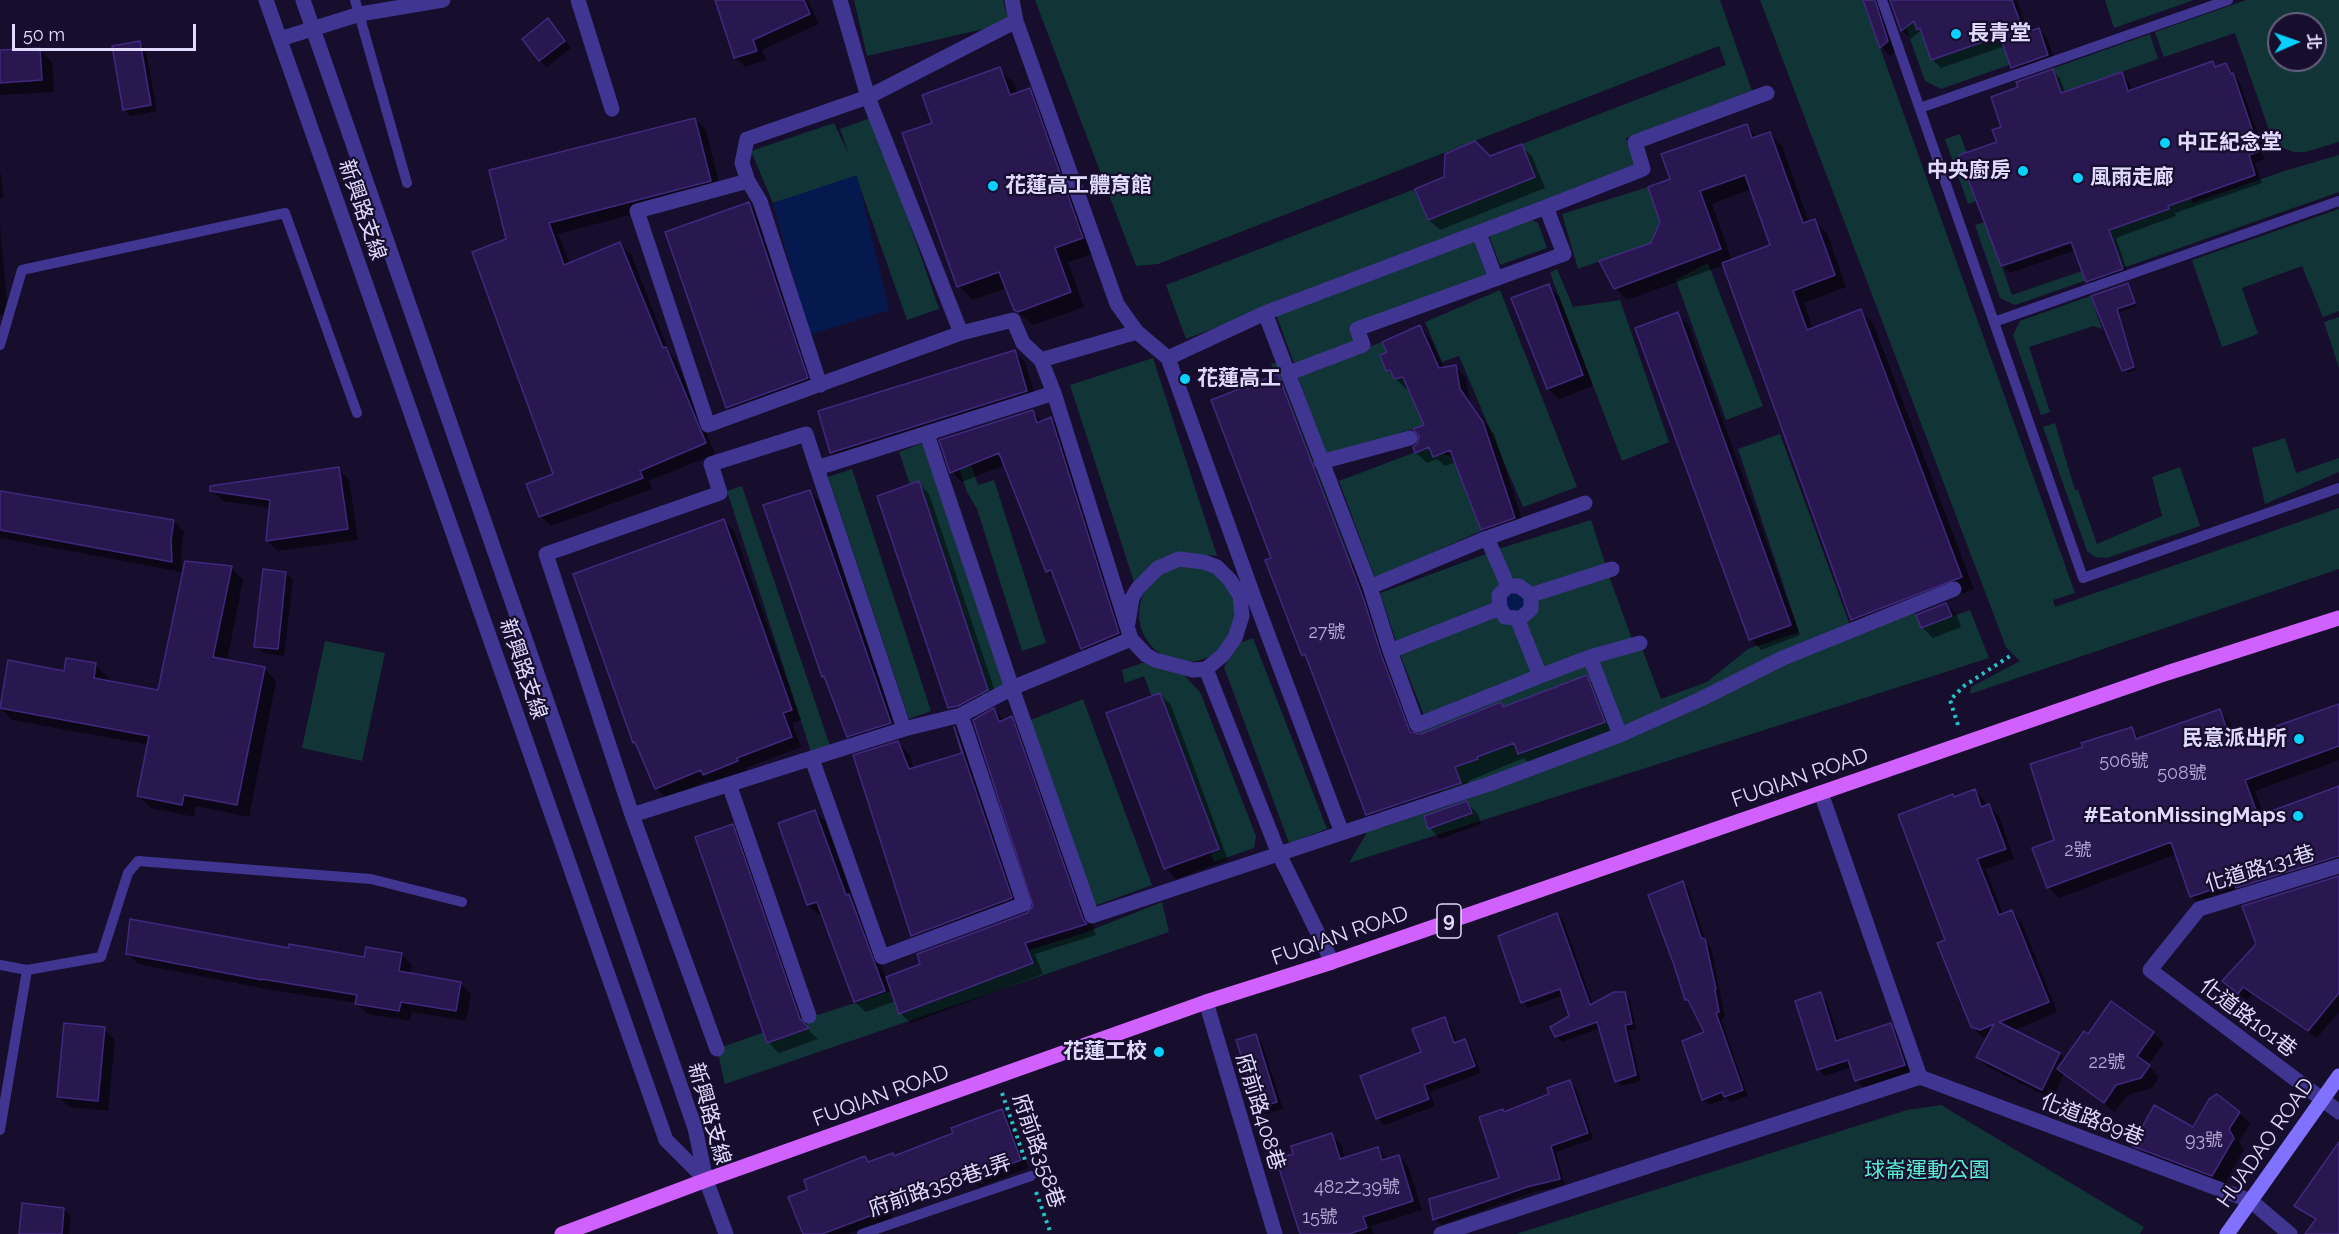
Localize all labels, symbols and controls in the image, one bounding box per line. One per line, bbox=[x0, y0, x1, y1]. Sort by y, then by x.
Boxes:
scale bar bbox=[15, 12, 200, 50]
north arrow bbox=[2267, 12, 2327, 72]
place label: 長青堂 bbox=[1968, 21, 2031, 47]
text: 50 m bbox=[23, 24, 65, 45]
marker: 長青堂 bbox=[1949, 27, 1963, 41]
text: 北 bbox=[2304, 33, 2323, 50]
place label: 中正紀念堂 bbox=[2177, 130, 2282, 156]
marker: 中正紀念堂 bbox=[2158, 136, 2172, 150]
street label: 新興路支線 bbox=[333, 156, 391, 264]
place label: 中央廚房 bbox=[1927, 158, 2011, 184]
marker: 中央廚房 bbox=[2016, 164, 2030, 178]
place label: 風雨走廊 bbox=[2090, 165, 2174, 191]
marker: 風雨走廊 bbox=[2071, 171, 2085, 185]
place label: 花蓮高工體育館 bbox=[1005, 173, 1152, 199]
marker: 花蓮高工體育館 bbox=[986, 179, 1000, 193]
place label: 花蓮高工 bbox=[1197, 366, 1281, 392]
marker: 花蓮高工 bbox=[1178, 372, 1192, 386]
street label: 新興路支線 bbox=[494, 615, 552, 723]
house number: 27號 bbox=[1308, 622, 1346, 644]
place label: 民意派出所 bbox=[2182, 726, 2287, 752]
marker: 民意派出所 bbox=[2292, 732, 2306, 746]
street label: FUQIAN ROAD bbox=[1728, 743, 1872, 813]
house number: 506號 bbox=[2099, 751, 2149, 773]
house number: 508號 bbox=[2157, 763, 2207, 785]
place label: #EatonMissingMaps bbox=[2084, 803, 2286, 829]
marker: #EatonMissingMaps bbox=[2291, 809, 2305, 823]
house number: 2號 bbox=[2064, 840, 2092, 862]
street label: 化道路131巷 bbox=[2202, 840, 2318, 898]
street label: FUQIAN ROAD bbox=[1268, 901, 1412, 971]
road number: 9 bbox=[1437, 904, 1461, 938]
street label: 化道路101巷 bbox=[2195, 973, 2301, 1063]
place label: 花蓮工校 bbox=[1063, 1039, 1147, 1065]
marker: 花蓮工校 bbox=[1152, 1045, 1166, 1059]
street label: 府前路408巷 bbox=[1230, 1051, 1290, 1173]
house number: 22號 bbox=[2089, 1052, 2125, 1074]
street label: 新興路支線 bbox=[682, 1060, 736, 1168]
street label: FUQIAN ROAD bbox=[809, 1060, 953, 1132]
street label: HUADAO ROAD bbox=[2212, 1073, 2320, 1213]
street label: 化道路89巷 bbox=[2037, 1089, 2147, 1151]
street label: 府前路358巷 bbox=[1007, 1091, 1069, 1211]
house number: 93號 bbox=[2185, 1130, 2223, 1152]
street label: 府前路358巷1弄 bbox=[865, 1150, 1015, 1222]
park label: 球崙運動公園 bbox=[1864, 1158, 1990, 1184]
house number: 482之39號 bbox=[1314, 1177, 1400, 1199]
house number: 15號 bbox=[1302, 1207, 1338, 1229]

